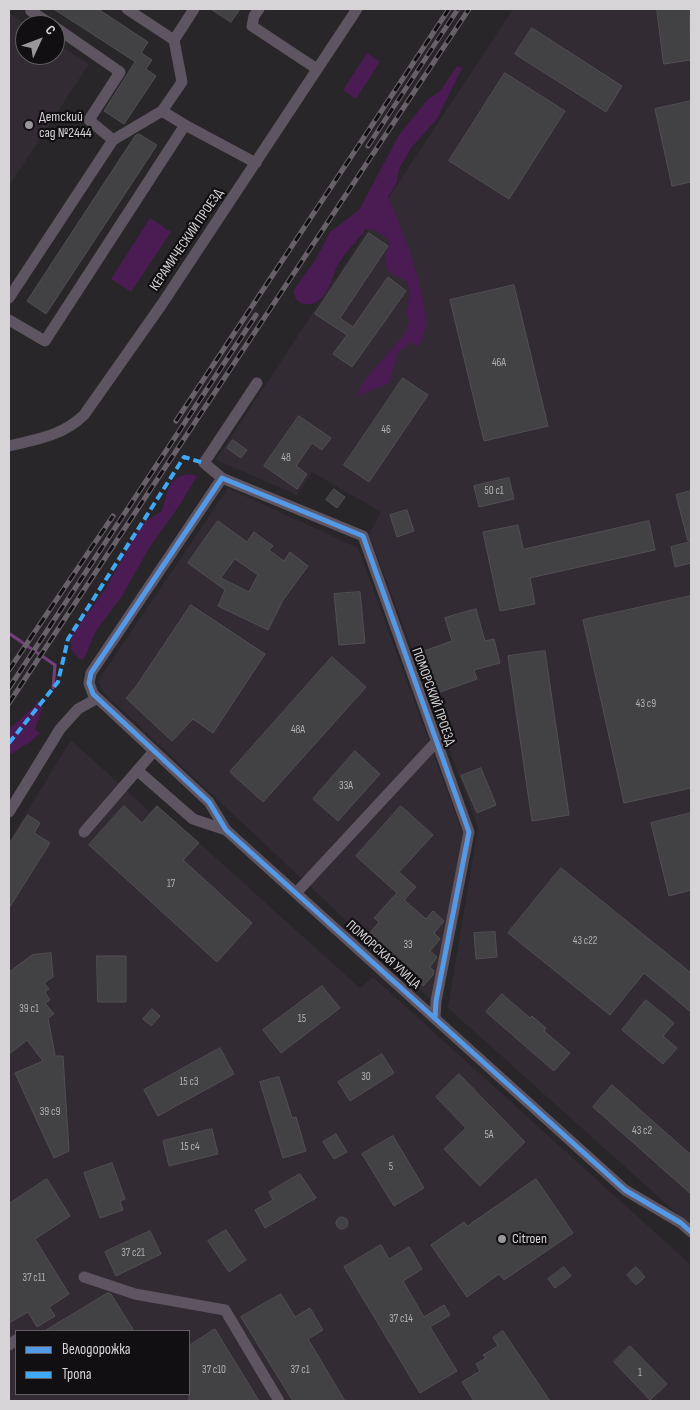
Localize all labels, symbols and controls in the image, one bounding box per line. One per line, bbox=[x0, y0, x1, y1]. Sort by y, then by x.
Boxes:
north arrow bbox=[15, 15, 65, 65]
text: С bbox=[42, 22, 59, 39]
place label: Детский сад №2444 bbox=[39, 109, 92, 142]
marker: Детский сад №2444 bbox=[23, 119, 35, 131]
street label: КЕРАМИЧЕСКИЙ ПРОЕЗД bbox=[147, 186, 227, 294]
house number: 46А bbox=[492, 356, 506, 370]
house number: 46 bbox=[381, 423, 391, 437]
house number: 48 bbox=[281, 451, 291, 465]
house number: 50 с1 bbox=[484, 484, 504, 498]
street label: ПОМОРСКИЙ ПРОЕЗД bbox=[407, 646, 459, 748]
house number: 43 с9 bbox=[636, 697, 656, 711]
house number: 48А bbox=[291, 723, 305, 737]
house number: 33А bbox=[339, 779, 353, 793]
house number: 17 bbox=[167, 877, 175, 891]
street label: ПОМОРСКАЯ УЛИЦА bbox=[342, 917, 424, 993]
house number: 43 с22 bbox=[573, 934, 597, 948]
house number: 33 bbox=[403, 938, 413, 952]
house number: 39 с1 bbox=[19, 1002, 39, 1016]
house number: 15 bbox=[298, 1012, 306, 1026]
house number: 30 bbox=[361, 1070, 371, 1084]
house number: 15 с3 bbox=[179, 1075, 199, 1089]
house number: 39 с9 bbox=[40, 1105, 60, 1119]
house number: 43 с2 bbox=[632, 1124, 652, 1138]
house number: 5А bbox=[484, 1128, 494, 1142]
house number: 15 с4 bbox=[180, 1140, 200, 1154]
house number: 5 bbox=[389, 1160, 393, 1174]
place label: Citroen bbox=[512, 1231, 547, 1247]
marker: Citroen bbox=[496, 1233, 508, 1245]
house number: 37 с21 bbox=[121, 1246, 145, 1260]
house number: 37 с11 bbox=[23, 1271, 45, 1285]
house number: 37 с14 bbox=[389, 1312, 413, 1326]
legend bbox=[15, 1330, 190, 1395]
text: Велодорожка bbox=[62, 1340, 131, 1359]
house number: 37 с10 bbox=[202, 1363, 226, 1377]
house number: 37 с1 bbox=[290, 1363, 310, 1377]
text: Тропа bbox=[62, 1365, 92, 1384]
house number: 1 bbox=[638, 1366, 642, 1380]

